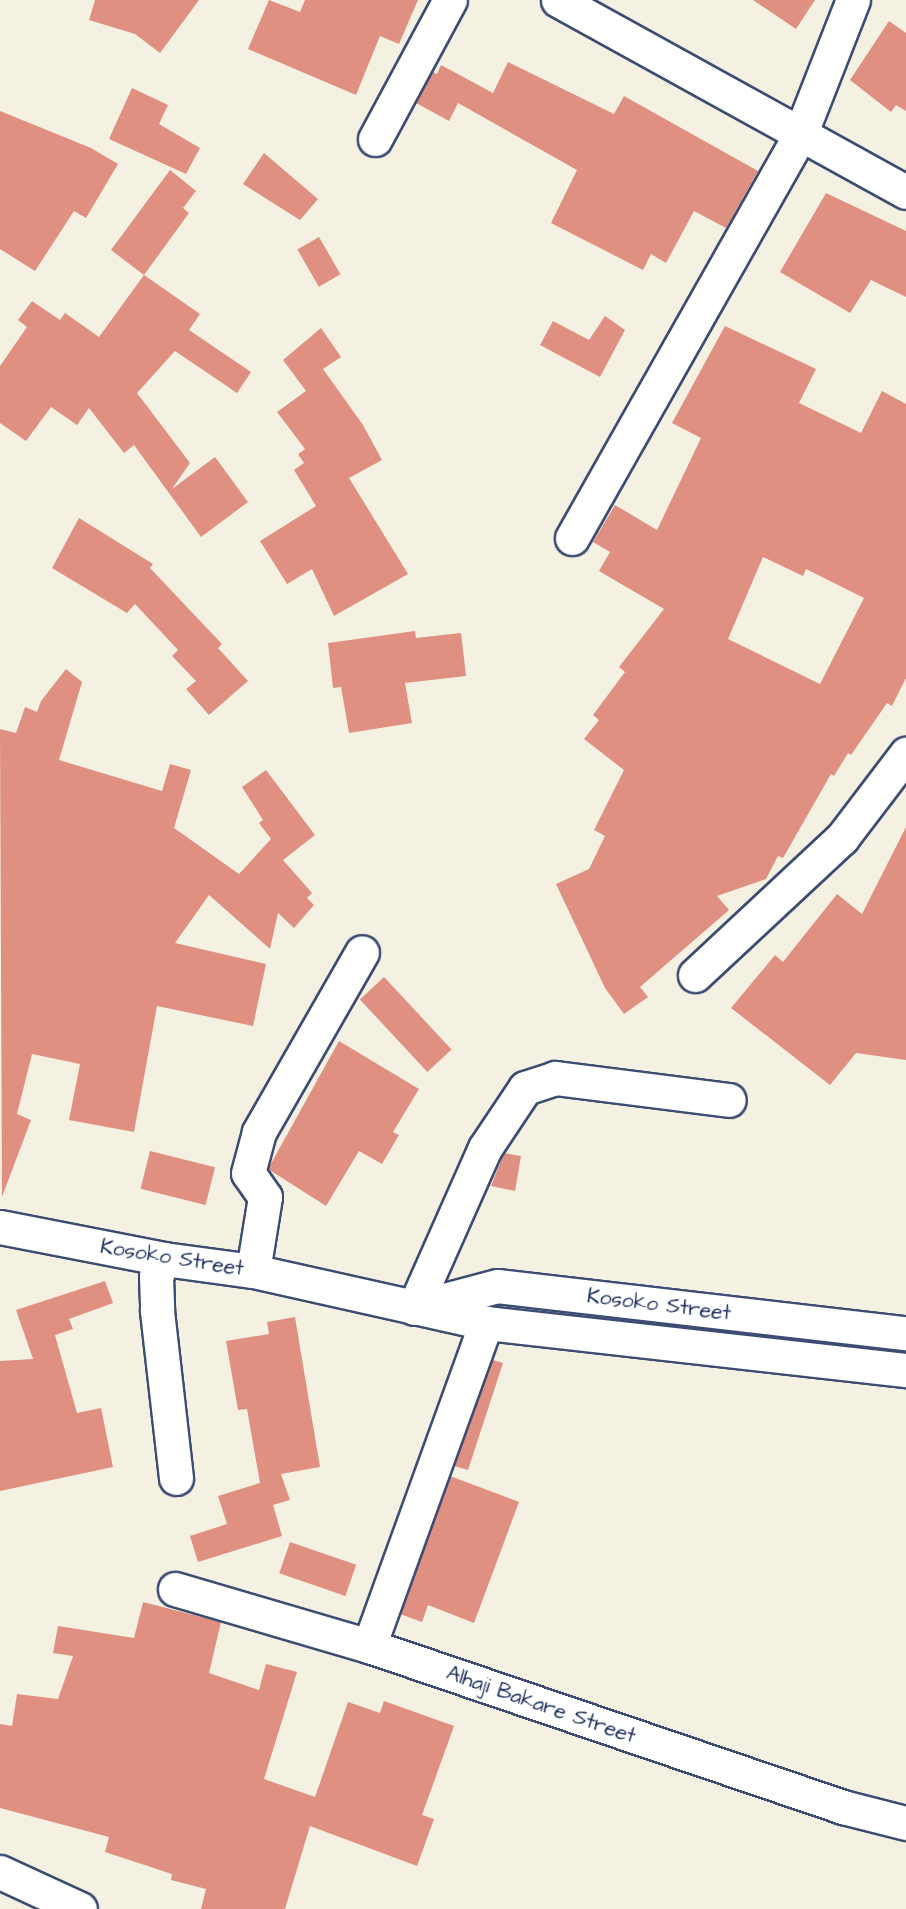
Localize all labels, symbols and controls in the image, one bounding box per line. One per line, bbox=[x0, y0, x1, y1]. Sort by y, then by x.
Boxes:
street label: Kosoko Street bbox=[99, 1234, 245, 1282]
street label: Kosoko Street bbox=[586, 1284, 732, 1326]
street label: Alhaji Bakare Street bbox=[443, 1661, 639, 1749]

